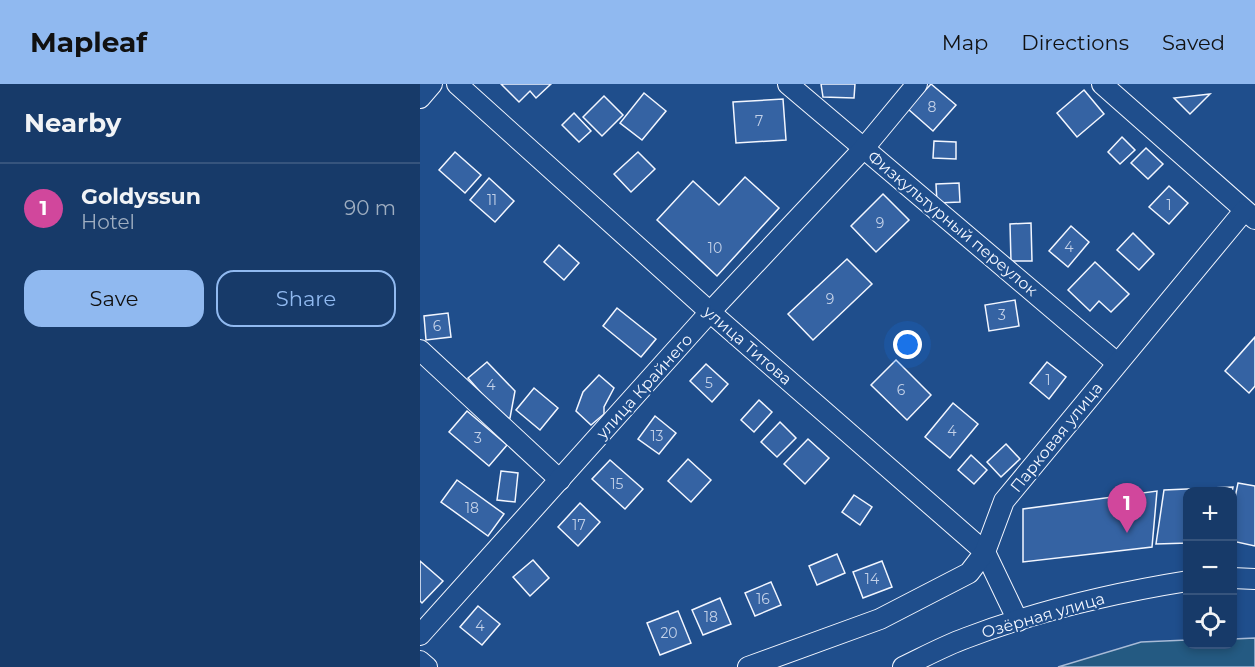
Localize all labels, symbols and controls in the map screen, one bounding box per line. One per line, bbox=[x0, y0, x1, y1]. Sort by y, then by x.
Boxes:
text: Mapleaf bbox=[30, 25, 147, 59]
text: Map bbox=[942, 30, 988, 55]
text: Directions bbox=[1021, 30, 1129, 55]
text: Saved bbox=[1162, 30, 1225, 55]
house number: 8 bbox=[928, 98, 937, 116]
text: Nearby bbox=[24, 107, 121, 139]
house number: 7 bbox=[755, 112, 763, 130]
street label: Физкультурный переулок bbox=[864, 147, 1042, 300]
text: Goldyssun bbox=[81, 183, 201, 210]
house number: 11 bbox=[487, 191, 497, 209]
text: 1 bbox=[40, 196, 47, 220]
text: 90 m bbox=[344, 196, 396, 220]
house number: 1 bbox=[1166, 196, 1172, 214]
text: Hotel bbox=[81, 210, 135, 234]
house number: 9 bbox=[876, 214, 884, 232]
house number: 4 bbox=[1064, 238, 1074, 256]
house number: 10 bbox=[708, 239, 722, 257]
button: Save bbox=[24, 270, 204, 327]
button: Share bbox=[216, 270, 396, 327]
house number: 9 bbox=[826, 290, 834, 308]
street label: улица Титова bbox=[699, 301, 796, 389]
house number: 3 bbox=[998, 306, 1006, 324]
house number: 6 bbox=[433, 317, 442, 335]
street label: улица Крайнего bbox=[592, 330, 696, 443]
your location bbox=[893, 330, 922, 359]
house number: 1 bbox=[1045, 371, 1051, 389]
house number: 5 bbox=[705, 374, 713, 392]
house number: 4 bbox=[486, 376, 496, 394]
street label: Парковая улица bbox=[1006, 379, 1106, 496]
house number: 6 bbox=[897, 381, 906, 399]
house number: 4 bbox=[947, 422, 957, 440]
house number: 13 bbox=[651, 427, 664, 445]
house number: 3 bbox=[474, 429, 482, 447]
house number: 15 bbox=[611, 475, 624, 493]
pin: 1 bbox=[1108, 484, 1146, 533]
map controls bbox=[1183, 487, 1237, 649]
button: + bbox=[1183, 487, 1237, 541]
house number: 18 bbox=[465, 499, 479, 517]
house number: 17 bbox=[572, 516, 586, 534]
button: − bbox=[1183, 541, 1237, 595]
house number: 14 bbox=[865, 570, 880, 588]
street label: Озёрная улица bbox=[979, 589, 1107, 642]
house number: 16 bbox=[756, 590, 770, 608]
button: locate bbox=[1183, 595, 1237, 649]
house number: 18 bbox=[704, 608, 718, 626]
house number: 4 bbox=[475, 617, 485, 635]
house number: 20 bbox=[660, 624, 678, 642]

